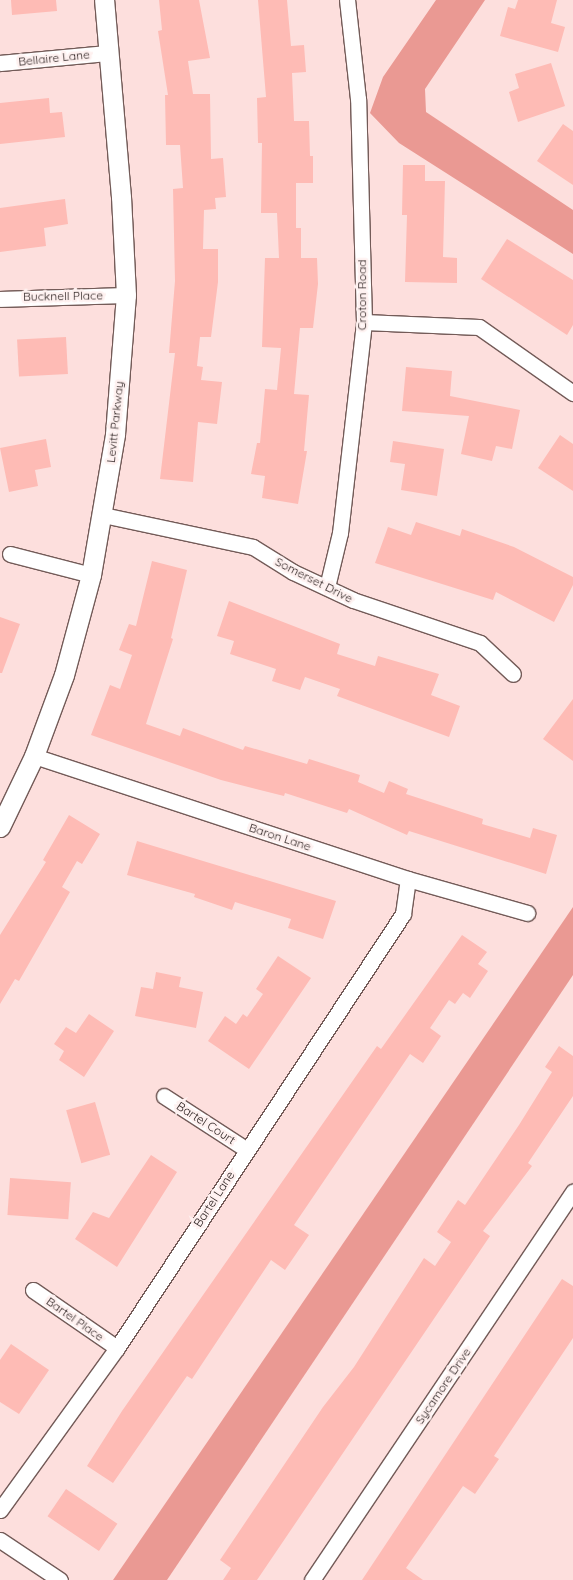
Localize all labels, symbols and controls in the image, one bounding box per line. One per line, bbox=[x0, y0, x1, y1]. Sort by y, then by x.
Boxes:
street label: Bellaire Lane bbox=[18, 47, 90, 69]
street label: Croton Road bbox=[355, 260, 369, 330]
street label: Bucknell Place bbox=[23, 288, 103, 304]
street label: Levitt Parkway bbox=[104, 380, 126, 464]
street label: Somerset Drive bbox=[273, 554, 355, 606]
street label: Baron Lane bbox=[247, 820, 313, 854]
street label: Bartel Court bbox=[174, 1099, 238, 1147]
street label: Bartel Lane bbox=[191, 1168, 237, 1230]
street label: Bartel Place bbox=[44, 1294, 106, 1344]
street label: Sycamore Drive bbox=[412, 1345, 474, 1427]

